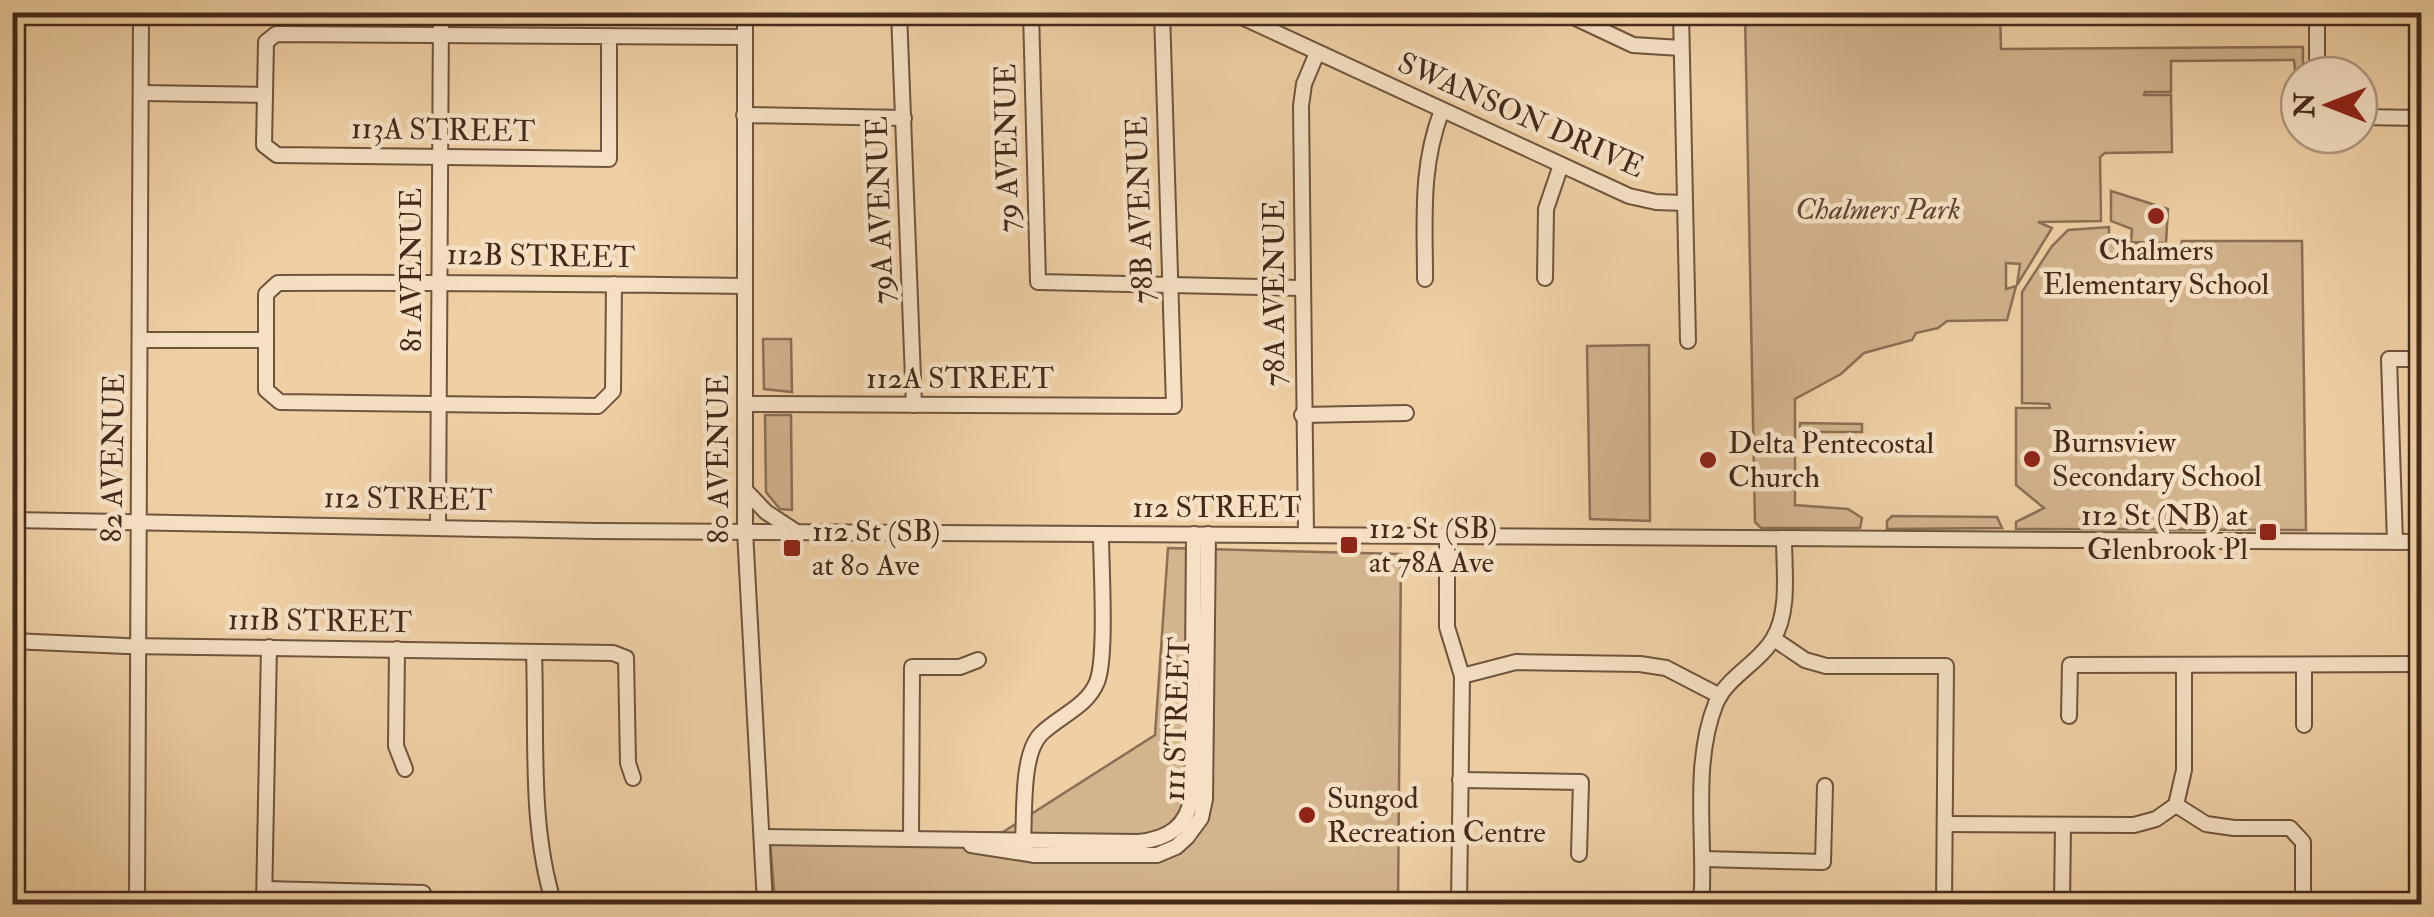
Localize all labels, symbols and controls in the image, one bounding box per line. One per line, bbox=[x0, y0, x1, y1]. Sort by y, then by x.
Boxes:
street label: SWANSON DRIVE bbox=[1392, 44, 1650, 186]
north arrow bbox=[2279, 55, 2379, 155]
street label: 79 AVENUE bbox=[987, 63, 1027, 233]
text: N bbox=[2288, 92, 2323, 119]
street label: 113A STREET bbox=[351, 110, 535, 150]
street label: 79A AVENUE bbox=[858, 115, 902, 305]
street label: 78B AVENUE bbox=[1118, 116, 1162, 304]
street label: 81 AVENUE bbox=[393, 188, 430, 352]
park label: Chalmers Park bbox=[1795, 191, 1961, 228]
street label: 78A AVENUE bbox=[1256, 200, 1293, 386]
marker: Chalmers Elementary School bbox=[2145, 205, 2167, 227]
place label: Chalmers Elementary School bbox=[2043, 232, 2270, 303]
street label: 112B STREET bbox=[446, 236, 636, 276]
street label: 112A STREET bbox=[866, 360, 1054, 397]
street label: 82 AVENUE bbox=[93, 373, 133, 543]
street label: 80 AVENUE bbox=[700, 374, 737, 544]
place label: Burnsview Secondary School bbox=[2052, 424, 2262, 495]
place label: Delta Pentecostal Church bbox=[1728, 425, 1934, 496]
marker: Burnsview Secondary School bbox=[2021, 448, 2043, 470]
marker: Delta Pentecostal Church bbox=[1697, 449, 1719, 471]
street label: 112 STREET bbox=[323, 479, 493, 519]
street label: 112 STREET bbox=[1133, 489, 1301, 526]
place label: 112 St (NB) at Glenbrook Pl bbox=[2081, 497, 2248, 568]
place label: 112 St (SB) at 78A Ave bbox=[1369, 510, 1497, 581]
place label: 112 St (SB) at 80 Ave bbox=[812, 513, 940, 584]
marker: 112 St (NB) at Glenbrook Pl bbox=[2257, 521, 2279, 543]
marker: 112 St (SB) at 78A Ave bbox=[1338, 534, 1360, 556]
marker: 112 St (SB) at 80 Ave bbox=[781, 537, 803, 559]
street label: 111B STREET bbox=[228, 601, 412, 641]
street label: 111 STREET bbox=[1156, 636, 1198, 802]
place label: Sungod Recreation Centre bbox=[1327, 780, 1546, 851]
marker: Sungod Recreation Centre bbox=[1296, 804, 1318, 826]

